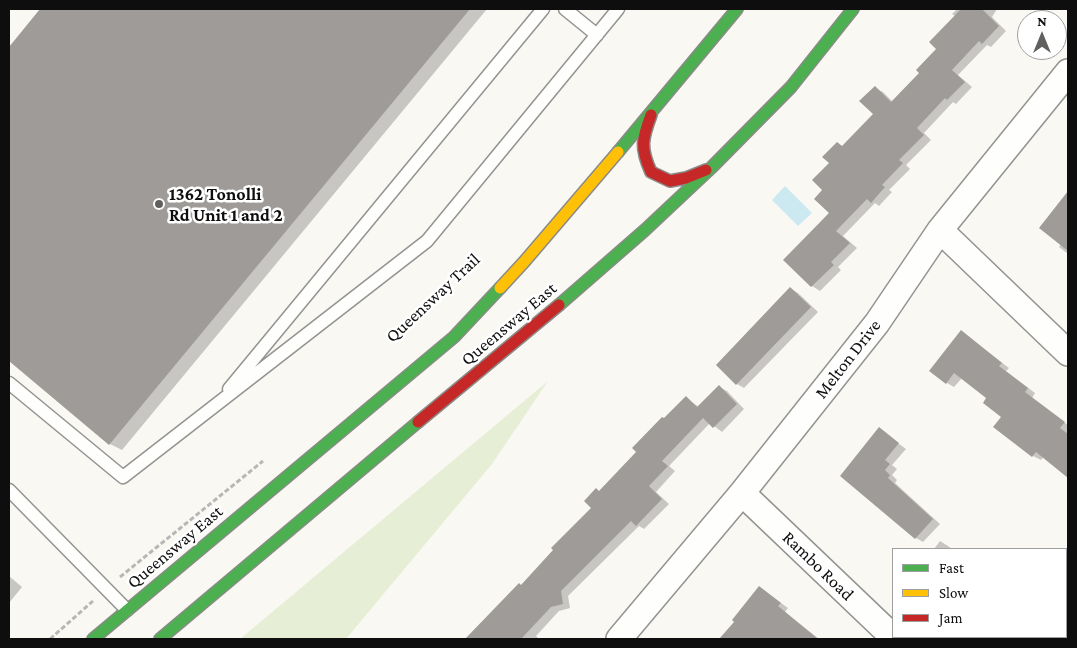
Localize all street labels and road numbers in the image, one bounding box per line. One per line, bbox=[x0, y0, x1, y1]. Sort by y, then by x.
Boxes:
street label: Queensway Trail bbox=[381, 249, 485, 347]
street label: Queensway East bbox=[457, 278, 561, 370]
street label: Melton Drive bbox=[810, 315, 886, 403]
street label: Queensway East bbox=[123, 501, 227, 593]
street label: Rambo Road bbox=[778, 527, 858, 605]

